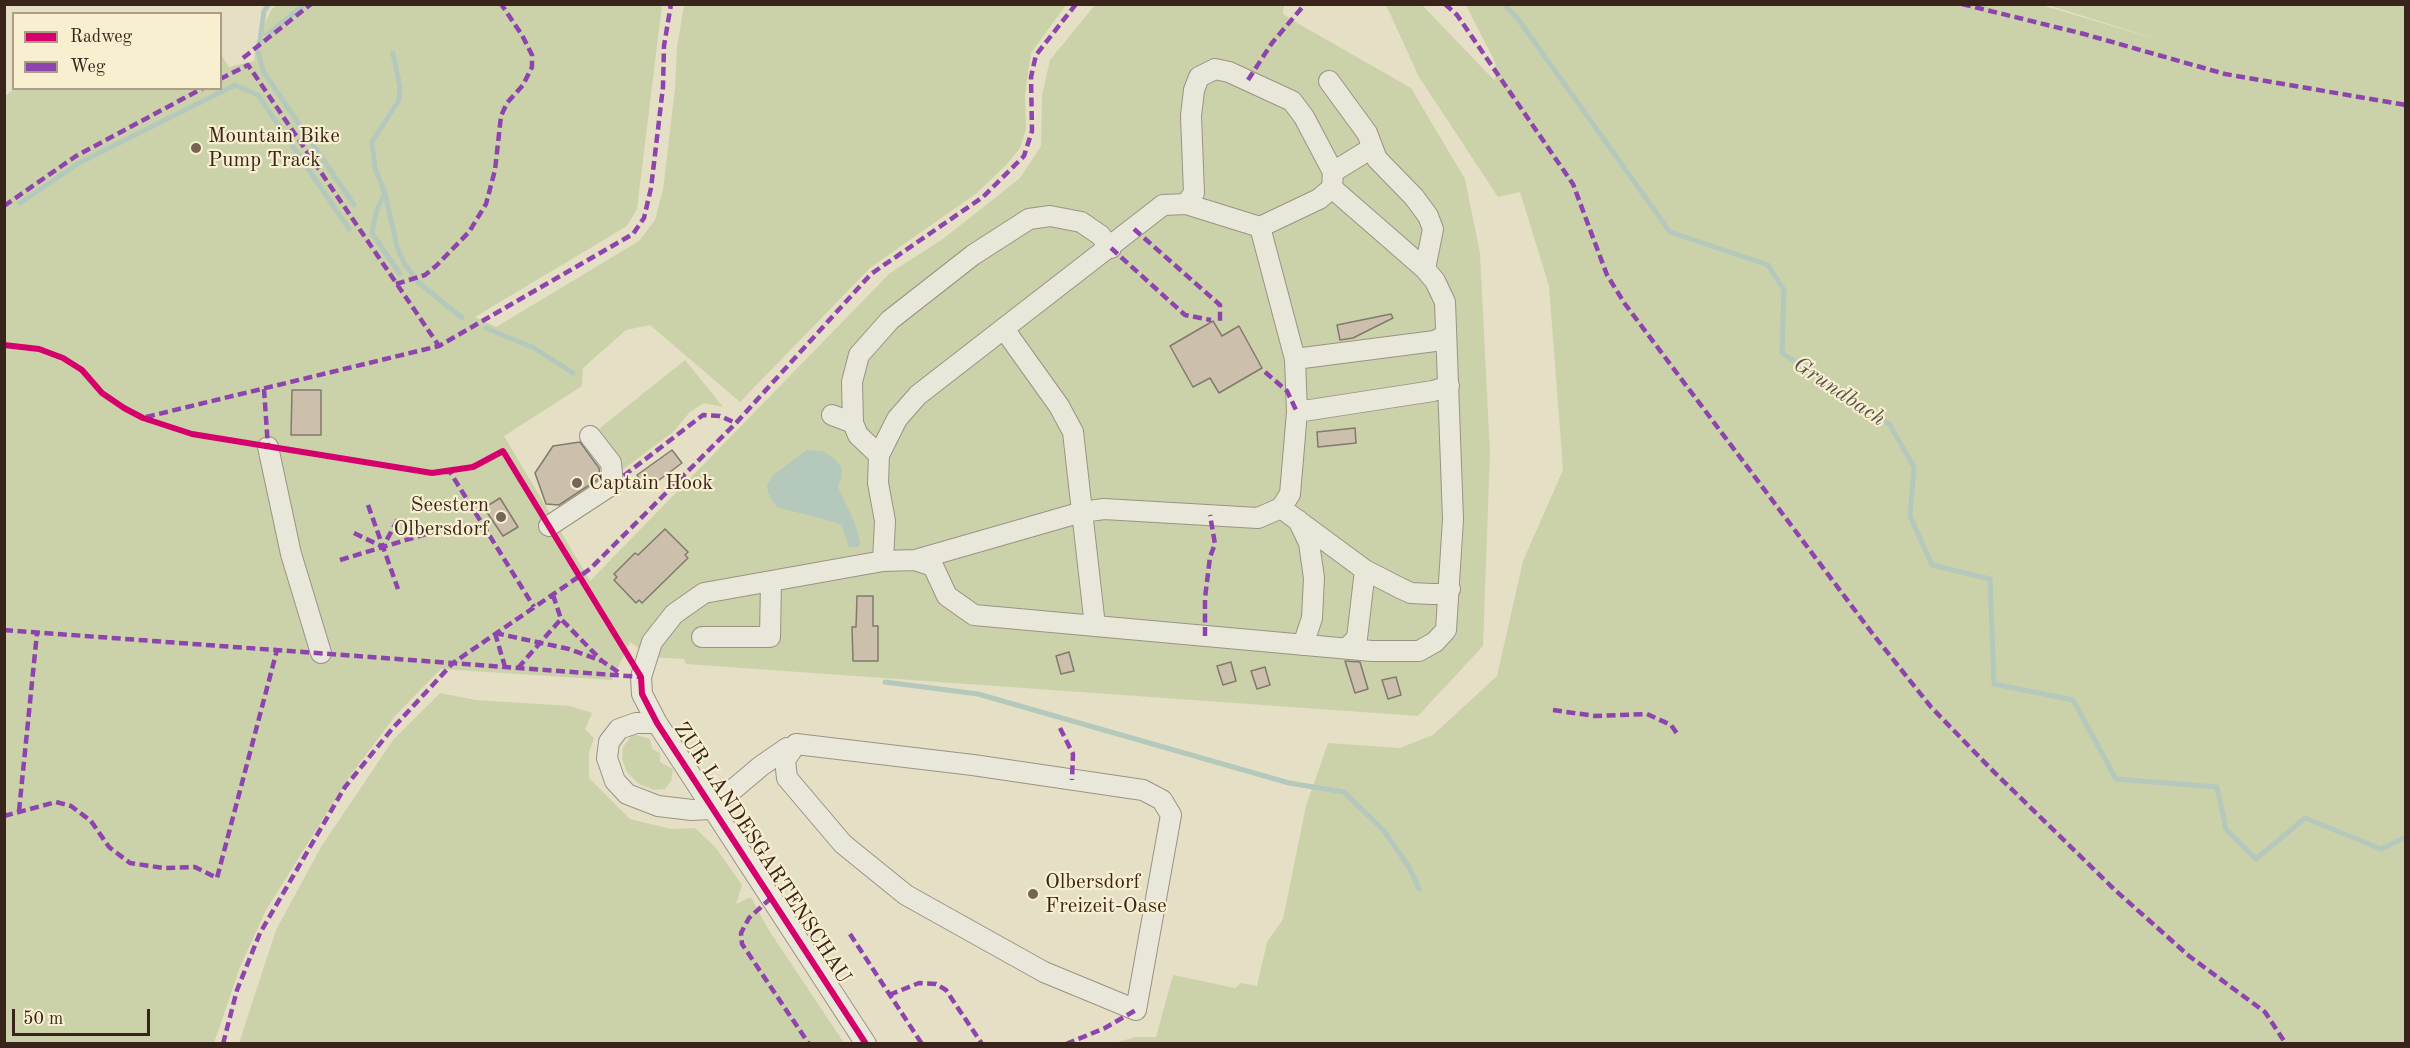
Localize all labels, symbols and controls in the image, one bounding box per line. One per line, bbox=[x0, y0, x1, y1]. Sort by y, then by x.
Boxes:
legend bbox=[12, 12, 222, 90]
text: Radweg bbox=[70, 28, 132, 46]
text: Weg bbox=[70, 58, 106, 76]
place label: Mountain Bike Pump Track bbox=[208, 123, 340, 173]
marker: Mountain Bike Pump Track bbox=[189, 141, 203, 155]
water label: Grundbach bbox=[1788, 352, 1890, 432]
place label: Captain Hook bbox=[589, 470, 713, 496]
marker: Captain Hook bbox=[570, 476, 584, 490]
place label: Seestern Olbersdorf bbox=[394, 492, 489, 542]
marker: Seestern Olbersdorf bbox=[494, 510, 508, 524]
street label: ZUR LANDESGARTENSCHAU bbox=[668, 718, 856, 988]
place label: Olbersdorf Freizeit-Oase bbox=[1045, 869, 1167, 919]
marker: Olbersdorf Freizeit-Oase bbox=[1026, 887, 1040, 901]
scale bar bbox=[15, 997, 153, 1035]
text: 50 m bbox=[23, 1010, 63, 1028]

